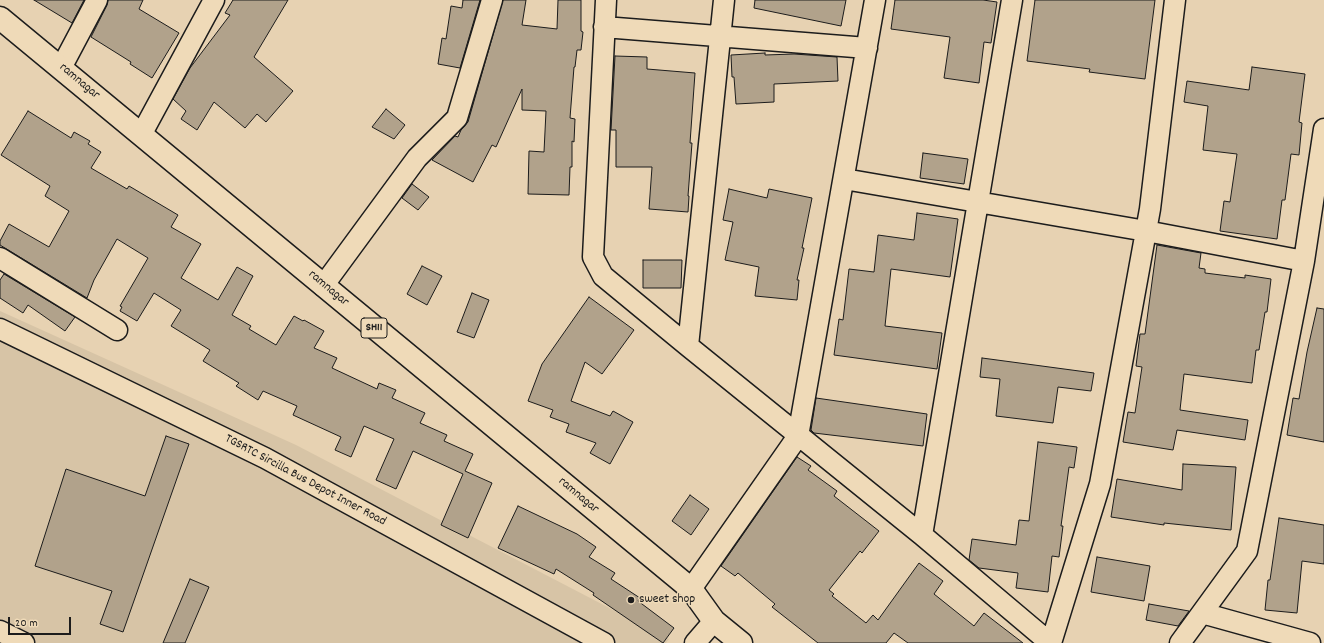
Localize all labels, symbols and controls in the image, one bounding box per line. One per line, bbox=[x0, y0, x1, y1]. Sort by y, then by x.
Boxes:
street label: ramnagar bbox=[55, 60, 103, 104]
street label: ramnagar bbox=[304, 267, 352, 311]
road number: SH11 bbox=[361, 318, 387, 338]
street label: TGSRTC Sircilla Bus Depot Inner Road bbox=[222, 432, 388, 530]
street label: ramnagar bbox=[554, 474, 602, 518]
place label: sweet shop bbox=[639, 592, 695, 608]
marker: sweet shop bbox=[626, 595, 636, 605]
scale bar bbox=[10, 609, 73, 635]
text: 20 m bbox=[15, 615, 38, 632]

